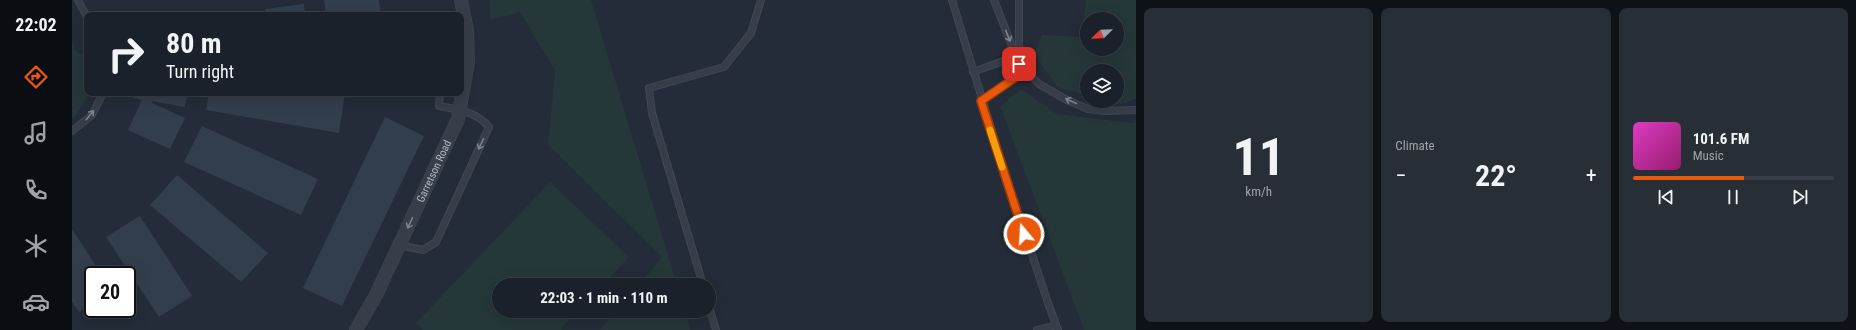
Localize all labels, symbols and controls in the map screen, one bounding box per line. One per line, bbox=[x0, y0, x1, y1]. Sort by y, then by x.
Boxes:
north arrow bbox=[1080, 12, 1124, 56]
map controls bbox=[1080, 12, 1124, 108]
text: 22:02 bbox=[15, 14, 57, 35]
text: 80 m bbox=[166, 27, 222, 60]
icon: right bbox=[100, 28, 152, 80]
one-way arrow bbox=[1005, 30, 1013, 42]
pin bbox=[1002, 47, 1036, 81]
icon: arrive bbox=[1008, 53, 1030, 75]
text: Turn right bbox=[166, 61, 234, 82]
icon: directions bbox=[22, 63, 50, 91]
button: layers bbox=[1080, 64, 1124, 108]
one-way arrow bbox=[1065, 97, 1077, 105]
one-way arrow bbox=[86, 109, 95, 120]
icon: music bbox=[22, 119, 50, 147]
text: 11 bbox=[1232, 127, 1285, 188]
text: 101.6 FM bbox=[1693, 130, 1749, 148]
one-way arrow bbox=[477, 137, 484, 149]
street label: Garretson Road bbox=[414, 138, 454, 205]
text: Climate bbox=[1395, 138, 1435, 153]
text: Music bbox=[1693, 148, 1724, 163]
text: 22° bbox=[1475, 158, 1517, 193]
text: − bbox=[1395, 163, 1406, 188]
text: + bbox=[1586, 163, 1597, 188]
icon: phone bbox=[22, 176, 50, 204]
text: km/h bbox=[1245, 184, 1272, 199]
icon: previous bbox=[1655, 186, 1677, 208]
icon: pause bbox=[1722, 186, 1744, 208]
icon: next bbox=[1789, 186, 1811, 208]
position arrow bbox=[1003, 213, 1045, 255]
one-way arrow bbox=[406, 217, 413, 229]
icon: climate bbox=[22, 232, 50, 260]
speed limit sign: 20 bbox=[84, 266, 136, 318]
icon: car bbox=[22, 288, 50, 316]
text: 22:03 · 1 min · 110 m bbox=[540, 289, 668, 307]

